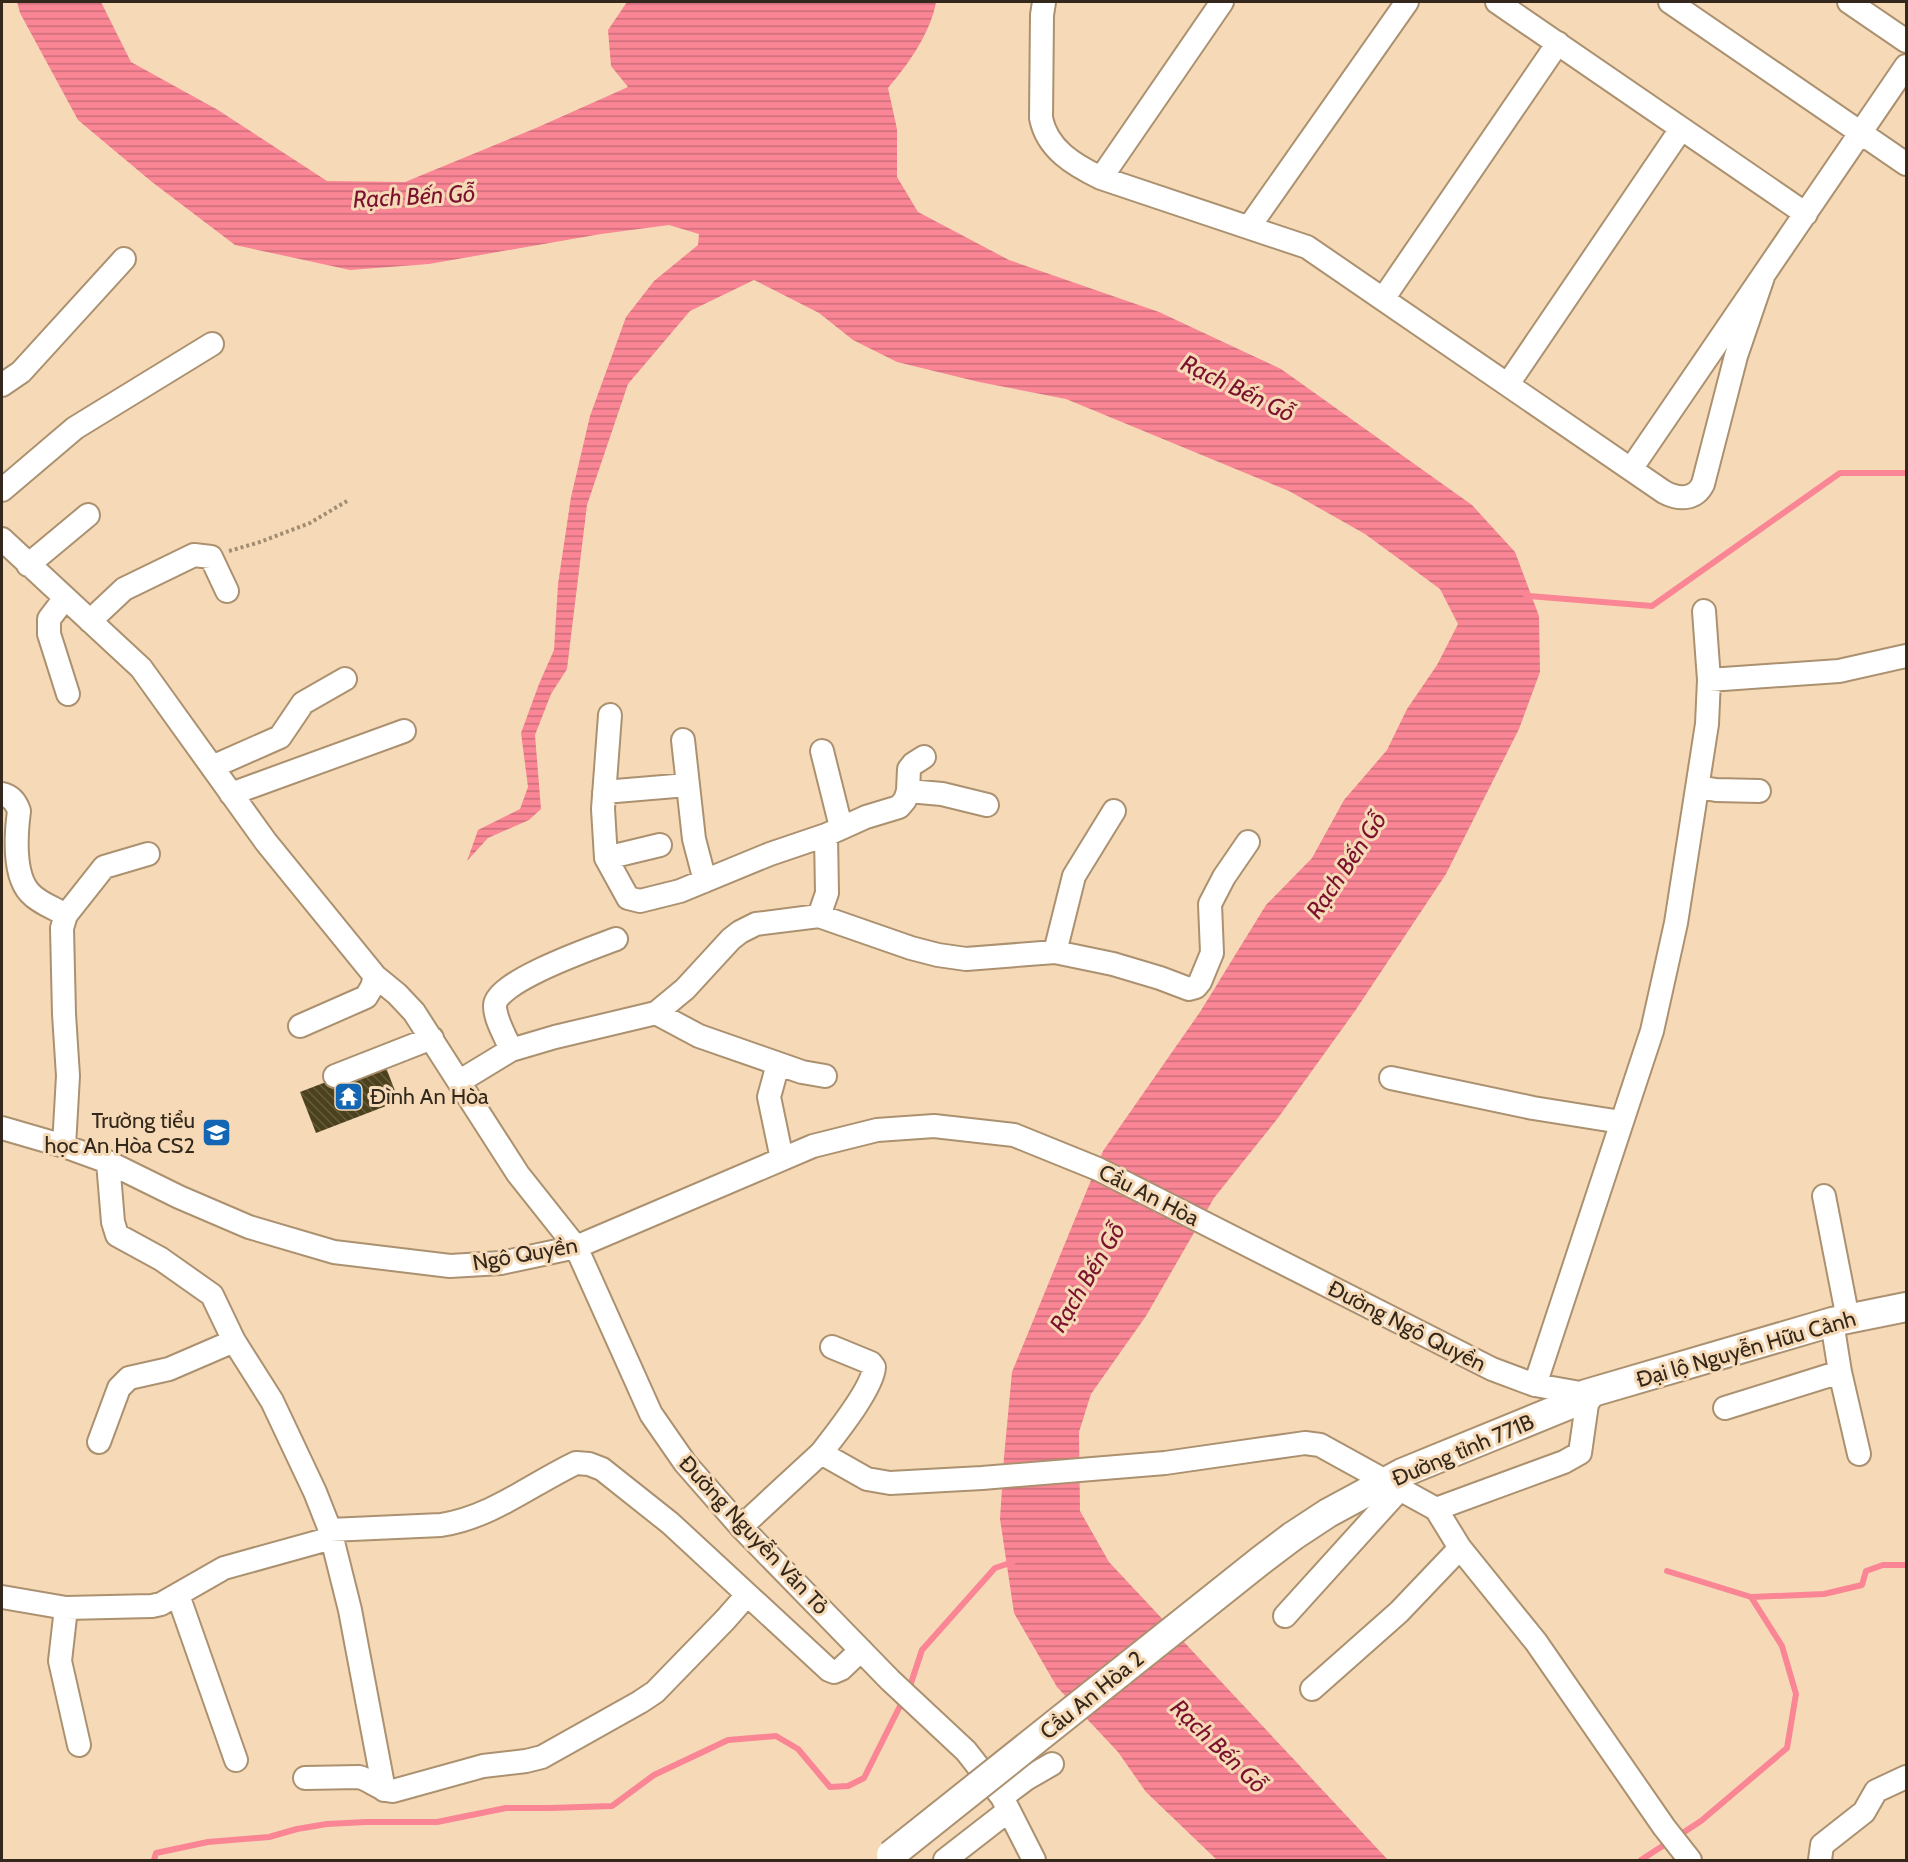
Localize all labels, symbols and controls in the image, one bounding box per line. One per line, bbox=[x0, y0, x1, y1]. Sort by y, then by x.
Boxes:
water label: Rạch Bến Gỗ bbox=[352, 178, 477, 214]
water label: Rạch Bến Gỗ bbox=[1177, 348, 1300, 428]
water label: Rạch Bến Gỗ bbox=[1300, 806, 1393, 924]
temple icon: Đình An Hòa bbox=[333, 1080, 365, 1112]
place label: Đình An Hòa bbox=[370, 1083, 489, 1110]
place label: Trường tiểu học An Hòa CS2 bbox=[44, 1107, 195, 1159]
school or university icon: Trường tiểu học An Hòa CS2 bbox=[200, 1117, 232, 1149]
street label: Cầu An Hòa bbox=[1094, 1158, 1204, 1232]
water label: Rạch Bến Gỗ bbox=[1043, 1216, 1131, 1337]
street label: Ngô Quyền bbox=[470, 1232, 580, 1276]
street label: Đường Ngô Quyền bbox=[1323, 1275, 1491, 1377]
street label: Đại lộ Nguyễn Hữu Cảnh bbox=[1633, 1305, 1859, 1393]
street label: Đường tỉnh 771B bbox=[1388, 1408, 1538, 1492]
street label: Đường Nguyễn Văn Tỏ bbox=[673, 1450, 835, 1620]
street label: Cầu An Hòa 2 bbox=[1035, 1645, 1149, 1745]
water label: Rạch Bến Gỗ bbox=[1165, 1693, 1274, 1799]

